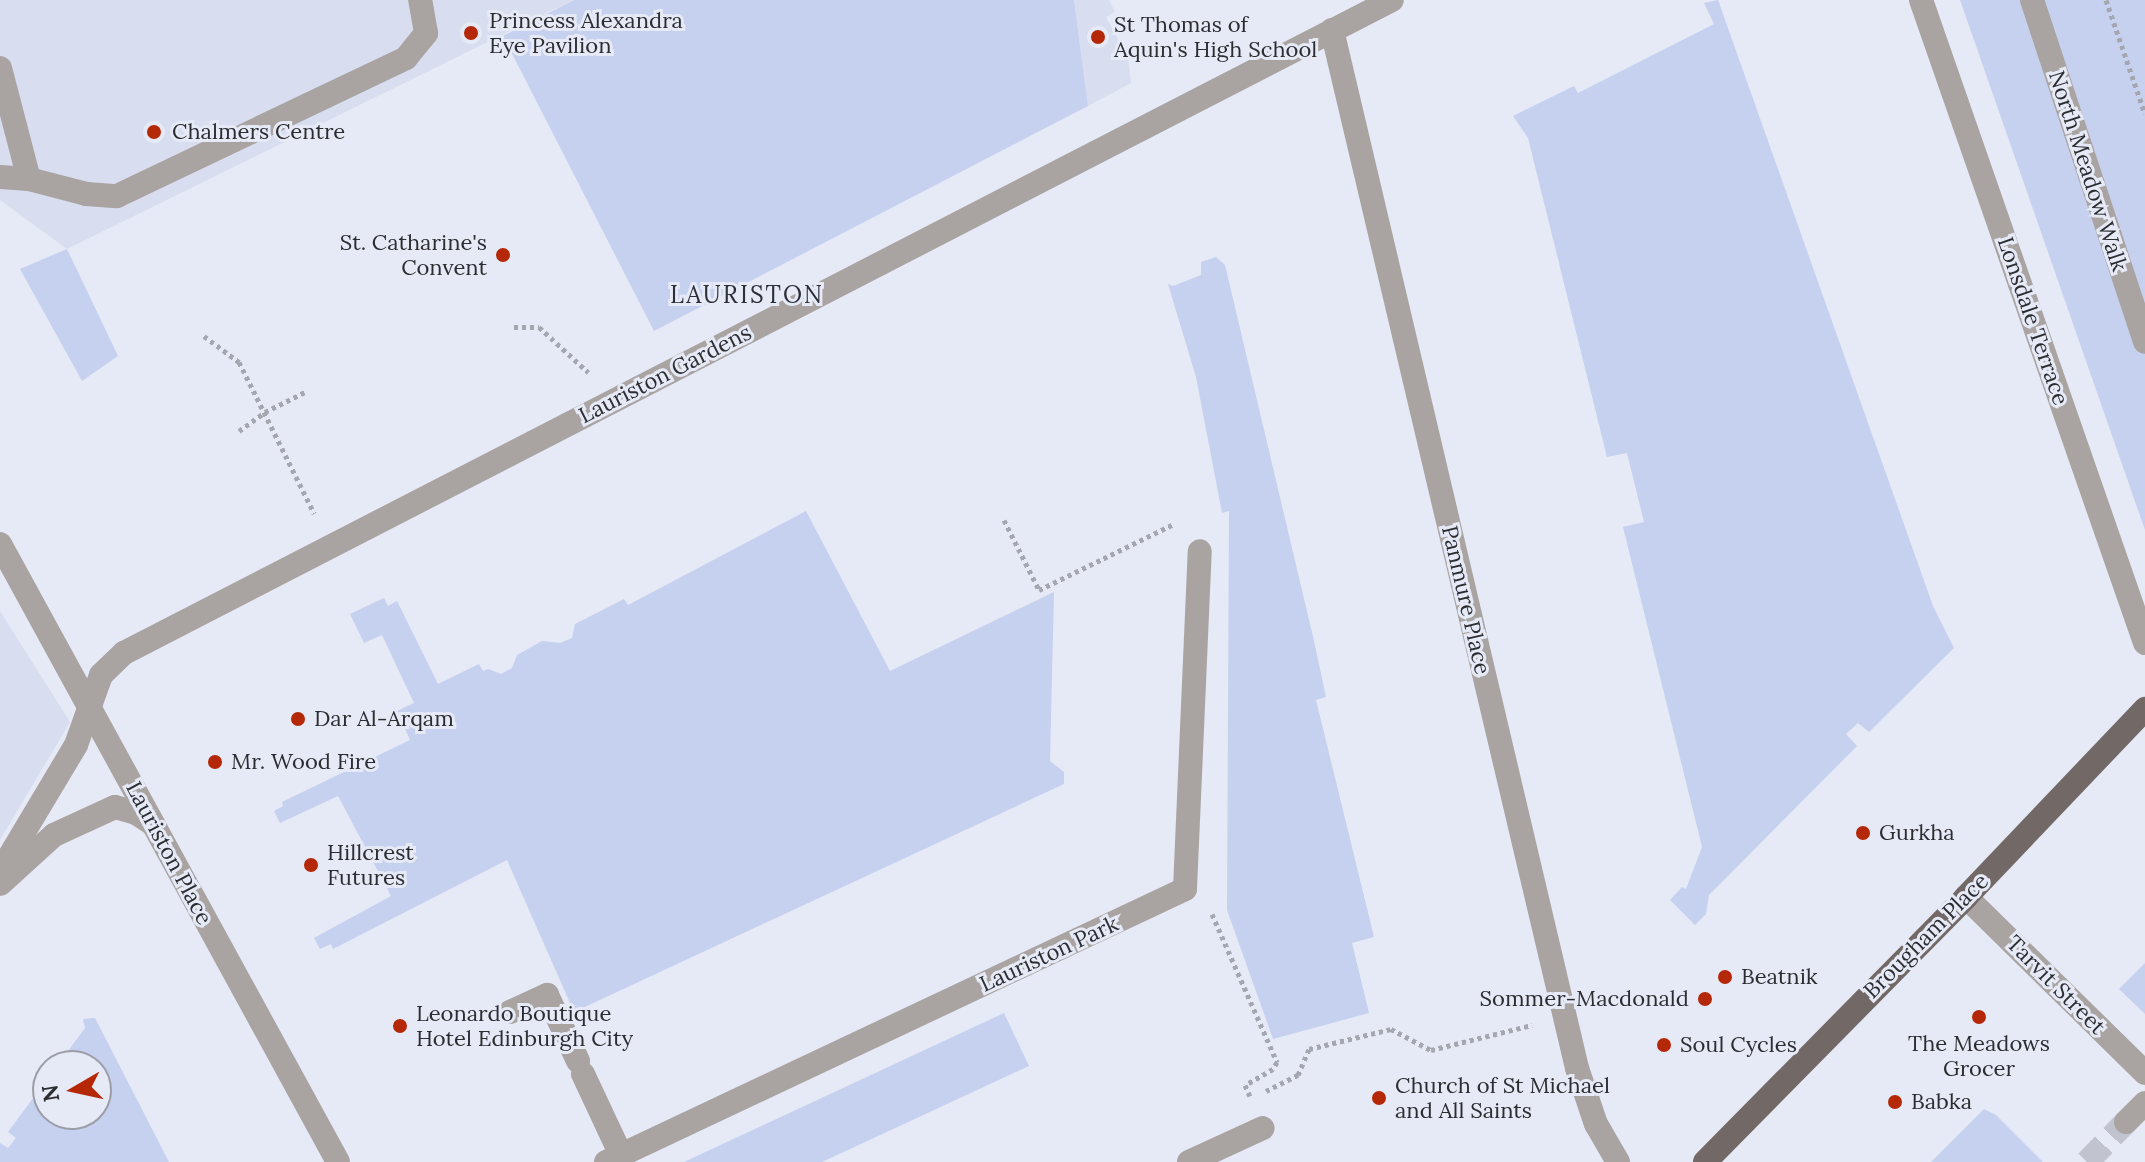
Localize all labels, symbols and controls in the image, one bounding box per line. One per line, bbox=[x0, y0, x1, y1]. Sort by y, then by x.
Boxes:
place label: Princess Alexandra Eye Pavilion bbox=[489, 7, 683, 58]
place label: St Thomas of Aquin's High School bbox=[1114, 11, 1317, 62]
marker: Princess Alexandra Eye Pavilion bbox=[460, 22, 482, 44]
marker: St Thomas of Aquin's High School bbox=[1089, 28, 1107, 46]
street label: North Meadow Walk bbox=[2043, 67, 2133, 275]
place label: Chalmers Centre bbox=[172, 119, 345, 145]
marker: Chalmers Centre bbox=[143, 121, 165, 143]
place label: St. Catharine's Convent bbox=[340, 229, 487, 280]
street label: Lonsdale Terrace bbox=[1992, 233, 2074, 409]
marker: St. Catharine's Convent bbox=[494, 246, 512, 264]
district label: LAURISTON bbox=[670, 281, 824, 309]
street label: Lauriston Gardens bbox=[574, 319, 756, 429]
street label: Panmure Place bbox=[1436, 523, 1496, 677]
place label: Dar Al-Arqam bbox=[314, 706, 454, 732]
marker: Dar Al-Arqam bbox=[289, 710, 307, 728]
place label: Mr. Wood Fire bbox=[231, 749, 376, 775]
marker: Mr. Wood Fire bbox=[206, 753, 224, 771]
street label: Lauriston Place bbox=[120, 777, 218, 929]
place label: Gurkha bbox=[1879, 820, 1955, 846]
marker: Gurkha bbox=[1854, 824, 1872, 842]
place label: Hillcrest Futures bbox=[327, 839, 414, 890]
marker: Hillcrest Futures bbox=[302, 856, 320, 874]
street label: Brougham Place bbox=[1858, 868, 1994, 1004]
street label: Lauriston Park bbox=[976, 910, 1122, 998]
street label: Tarvit Street bbox=[2001, 930, 2111, 1040]
place label: Beatnik bbox=[1741, 964, 1818, 990]
marker: Beatnik bbox=[1716, 968, 1734, 986]
place label: Sommer-Macdonald bbox=[1480, 986, 1689, 1012]
marker: Sommer-Macdonald bbox=[1696, 990, 1714, 1008]
place label: Leonardo Boutique Hotel Edinburgh City bbox=[416, 1000, 633, 1052]
marker: The Meadows Grocer bbox=[1970, 1008, 1988, 1026]
marker: Leonardo Boutique Hotel Edinburgh City bbox=[391, 1017, 409, 1035]
place label: The Meadows Grocer bbox=[1908, 1030, 2050, 1082]
place label: Soul Cycles bbox=[1680, 1032, 1797, 1058]
marker: Soul Cycles bbox=[1655, 1036, 1673, 1054]
north arrow bbox=[32, 1050, 112, 1130]
place label: Church of St Michael and All Saints bbox=[1395, 1072, 1610, 1124]
text: N bbox=[35, 1083, 65, 1104]
marker: Church of St Michael and All Saints bbox=[1370, 1089, 1388, 1107]
place label: Babka bbox=[1911, 1089, 1972, 1115]
marker: Babka bbox=[1886, 1093, 1904, 1111]

